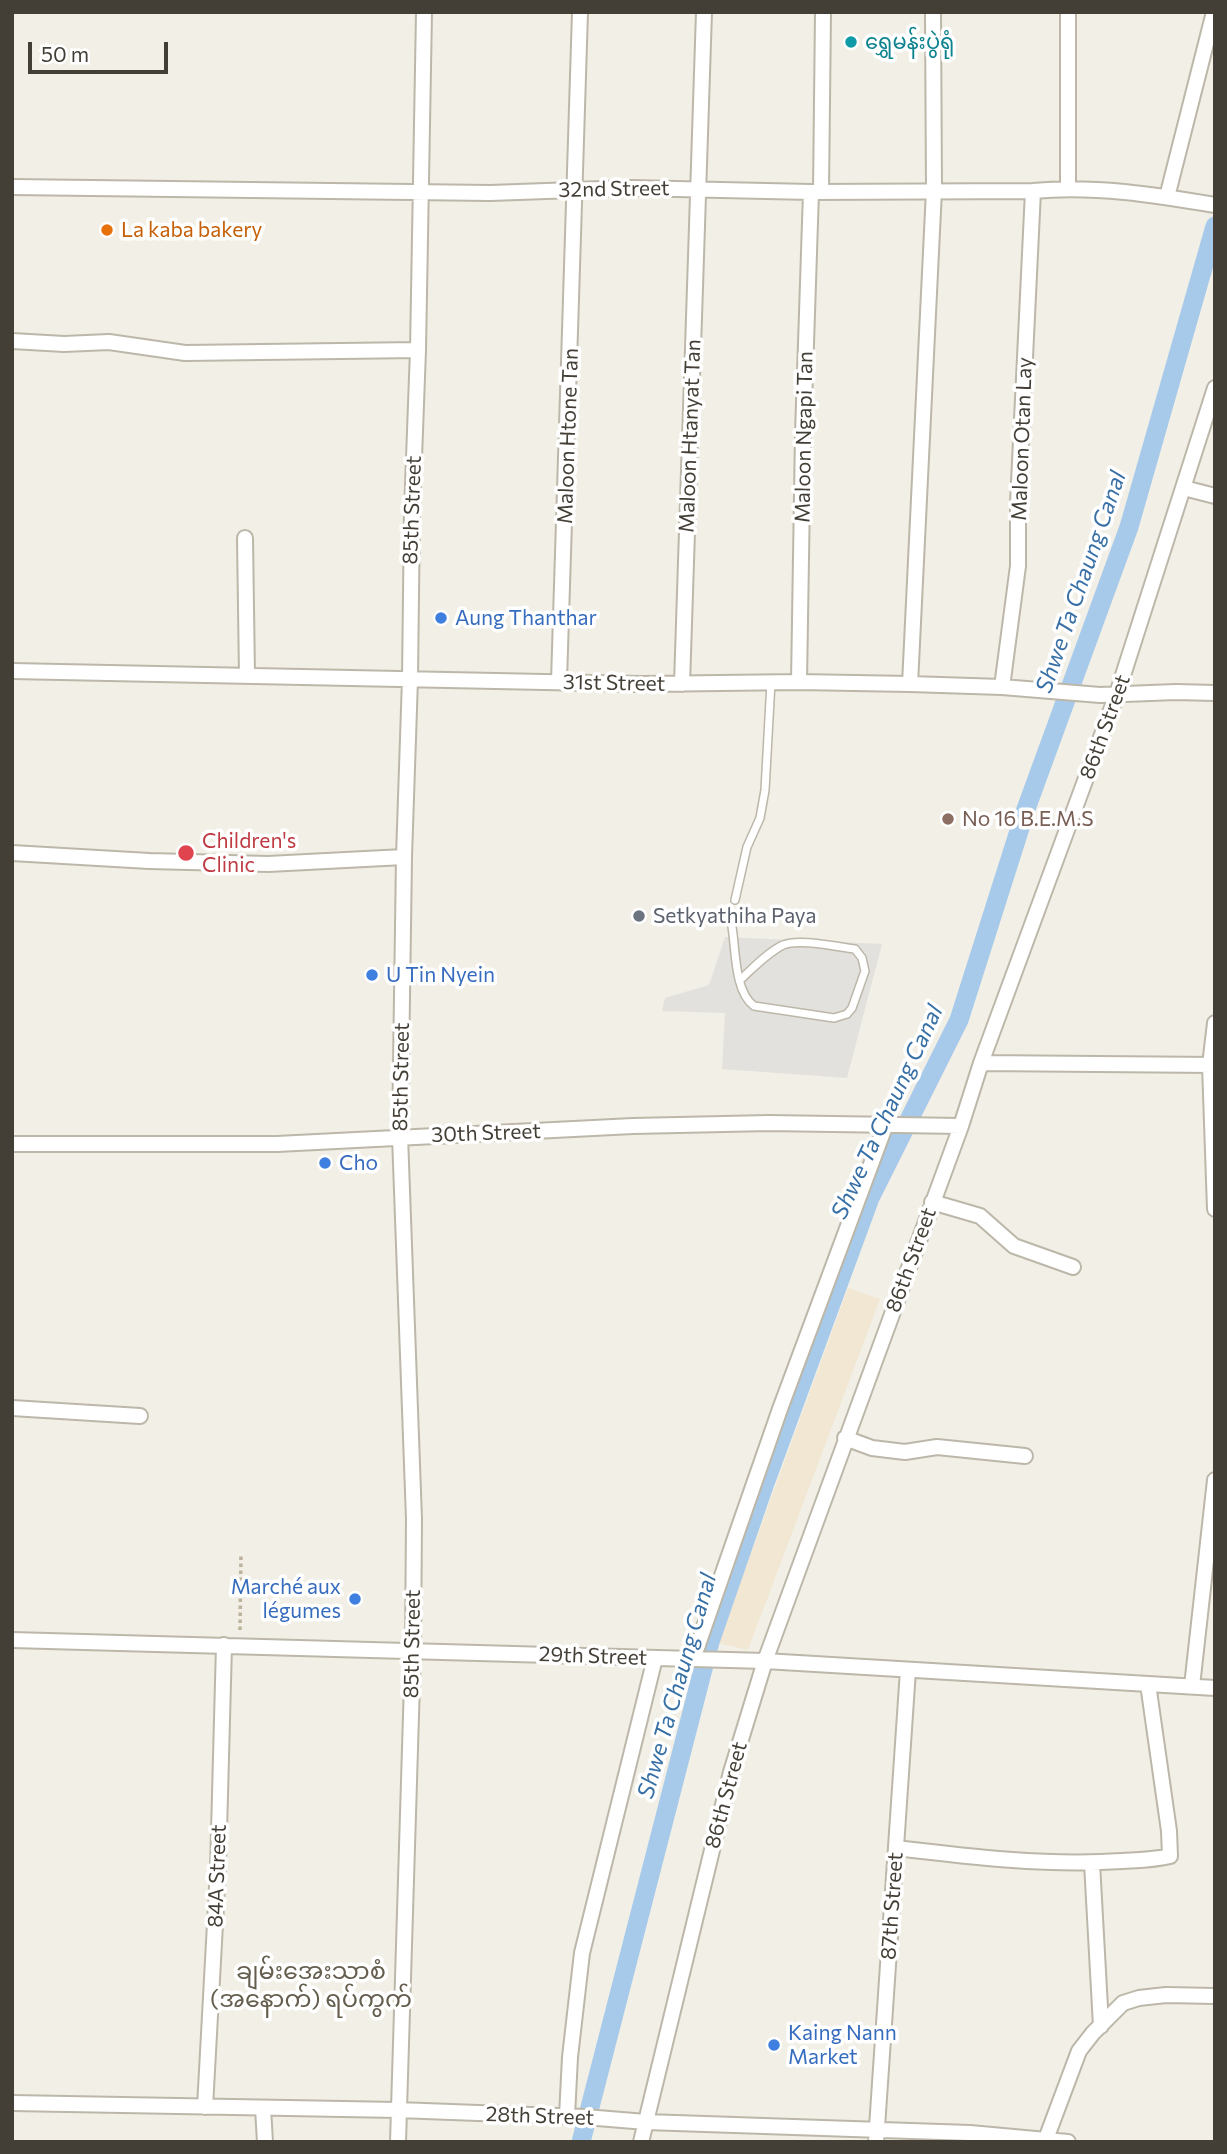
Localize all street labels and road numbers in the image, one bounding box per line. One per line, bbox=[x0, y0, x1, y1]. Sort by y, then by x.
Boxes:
street label: 32nd Street bbox=[558, 175, 670, 203]
street label: Maloon Htanyat Tan bbox=[674, 339, 706, 533]
street label: Maloon Htone Tan bbox=[552, 348, 584, 524]
street label: Maloon Ngapi Tan bbox=[790, 351, 818, 523]
street label: Maloon Otan Lay bbox=[1007, 357, 1037, 521]
street label: 85th Street bbox=[398, 455, 426, 565]
street label: 31st Street bbox=[563, 670, 665, 696]
street label: 86th Street bbox=[1074, 671, 1136, 783]
street label: 85th Street bbox=[387, 1022, 415, 1132]
street label: 30th Street bbox=[431, 1118, 541, 1148]
street label: 86th Street bbox=[880, 1204, 942, 1316]
street label: 85th Street bbox=[398, 1589, 426, 1699]
street label: 29th Street bbox=[538, 1642, 648, 1670]
street label: 86th Street bbox=[700, 1739, 752, 1851]
street label: 84A Street bbox=[203, 1824, 231, 1928]
street label: 87th Street bbox=[876, 1851, 908, 1961]
street label: 28th Street bbox=[485, 2102, 595, 2130]

